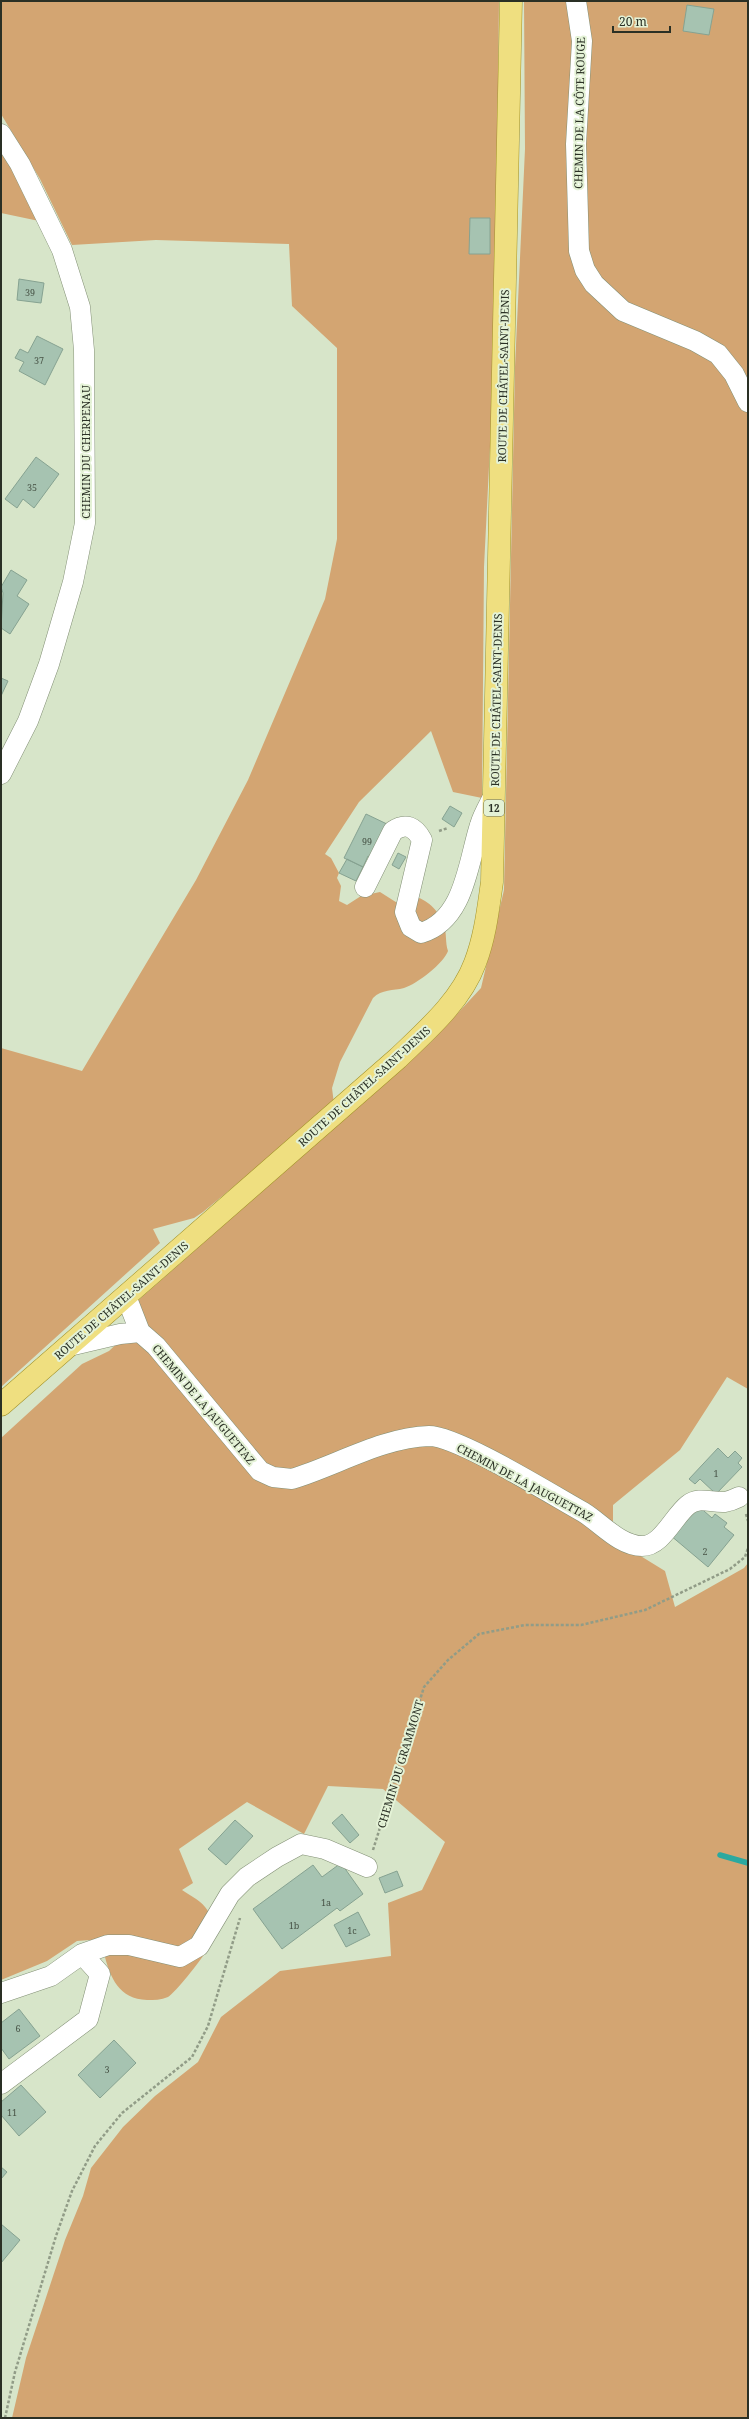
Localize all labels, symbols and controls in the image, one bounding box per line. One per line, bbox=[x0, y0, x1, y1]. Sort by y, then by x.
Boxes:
scale bar bbox=[613, 8, 670, 34]
text: 20 m bbox=[619, 13, 647, 30]
street label: CHEMIN DE LA CÔTE ROUGE bbox=[570, 37, 588, 189]
house number: 39 bbox=[25, 286, 35, 299]
street label: ROUTE DE CHÂTEL-SAINT-DENIS bbox=[494, 289, 512, 463]
house number: 37 bbox=[34, 354, 44, 367]
street label: CHEMIN DU CHERPENAU bbox=[78, 385, 93, 519]
house number: 35 bbox=[27, 481, 37, 494]
street label: ROUTE DE CHÂTEL-SAINT-DENIS bbox=[487, 613, 505, 787]
road number: 12 bbox=[484, 800, 504, 816]
house number: 99 bbox=[362, 835, 372, 848]
street label: ROUTE DE CHÂTEL-SAINT-DENIS bbox=[295, 1023, 433, 1149]
street label: ROUTE DE CHÂTEL-SAINT-DENIS bbox=[51, 1238, 191, 1362]
street label: CHEMIN DE LA JAUGUETTAZ bbox=[149, 1341, 259, 1467]
street label: CHEMIN DE LA JAUGUETTAZ bbox=[454, 1440, 596, 1525]
house number: 1 bbox=[713, 1467, 719, 1480]
house number: 2 bbox=[702, 1545, 708, 1558]
street label: CHEMIN DU GRAMMONT bbox=[373, 1698, 427, 1830]
house number: 1a bbox=[321, 1896, 331, 1909]
house number: 1b bbox=[289, 1919, 300, 1932]
house number: 1c bbox=[347, 1924, 357, 1937]
house number: 6 bbox=[15, 2022, 21, 2035]
house number: 3 bbox=[104, 2063, 110, 2076]
house number: 11 bbox=[7, 2106, 17, 2119]

